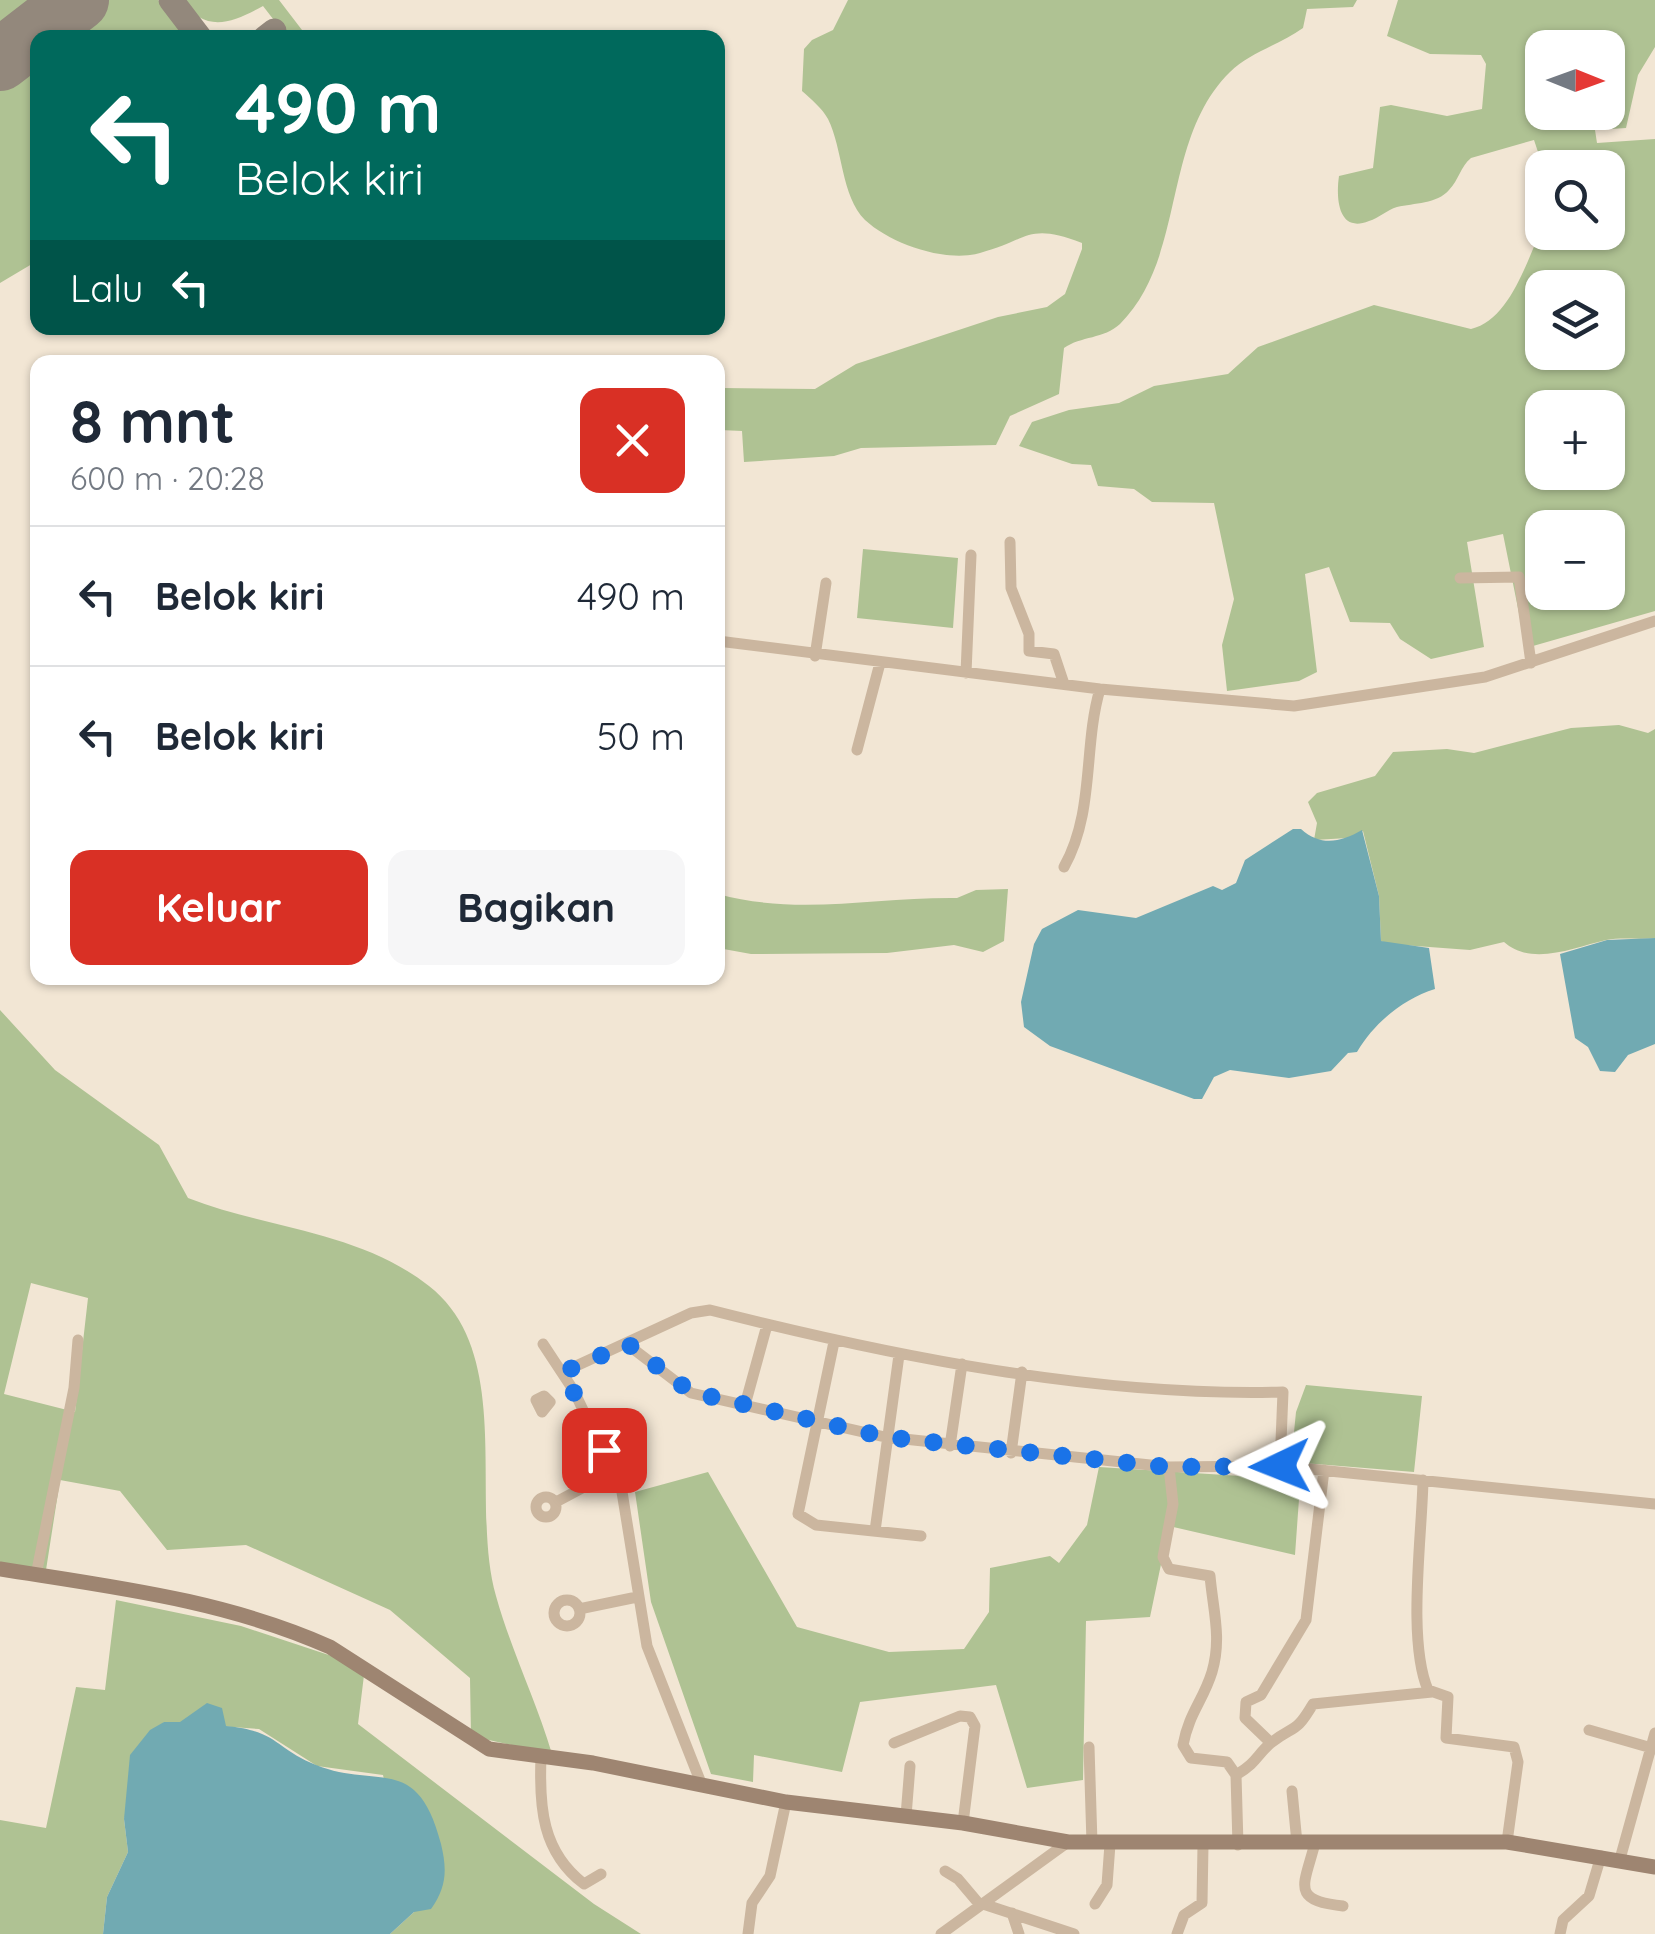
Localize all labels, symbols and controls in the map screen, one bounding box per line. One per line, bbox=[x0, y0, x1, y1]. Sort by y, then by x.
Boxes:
north arrow bbox=[1525, 30, 1625, 130]
map controls bbox=[1525, 30, 1625, 610]
text: 490 m bbox=[235, 63, 442, 151]
icon: left bbox=[70, 70, 200, 200]
text: Belok kiri bbox=[235, 150, 424, 206]
button: search bbox=[1525, 150, 1625, 250]
icon: left bbox=[163, 260, 218, 315]
text: Lalu bbox=[70, 264, 143, 312]
button: layers bbox=[1525, 270, 1625, 370]
text: 8 mnt bbox=[70, 383, 235, 458]
button: close bbox=[580, 388, 685, 493]
button: + bbox=[1525, 390, 1625, 490]
text: 600 m · 20:28 bbox=[70, 458, 265, 498]
button: − bbox=[1525, 510, 1625, 610]
icon: left bbox=[70, 569, 125, 624]
text: Belok kiri bbox=[155, 572, 324, 620]
text: 490 m bbox=[577, 572, 685, 620]
icon: left bbox=[70, 709, 125, 764]
text: Belok kiri bbox=[155, 712, 324, 760]
text: 50 m bbox=[597, 712, 685, 760]
button: Keluar bbox=[70, 850, 368, 965]
button: Bagikan bbox=[388, 850, 685, 965]
pin bbox=[562, 1408, 647, 1493]
position arrow bbox=[1228, 1414, 1332, 1518]
icon: arrive bbox=[577, 1423, 632, 1478]

